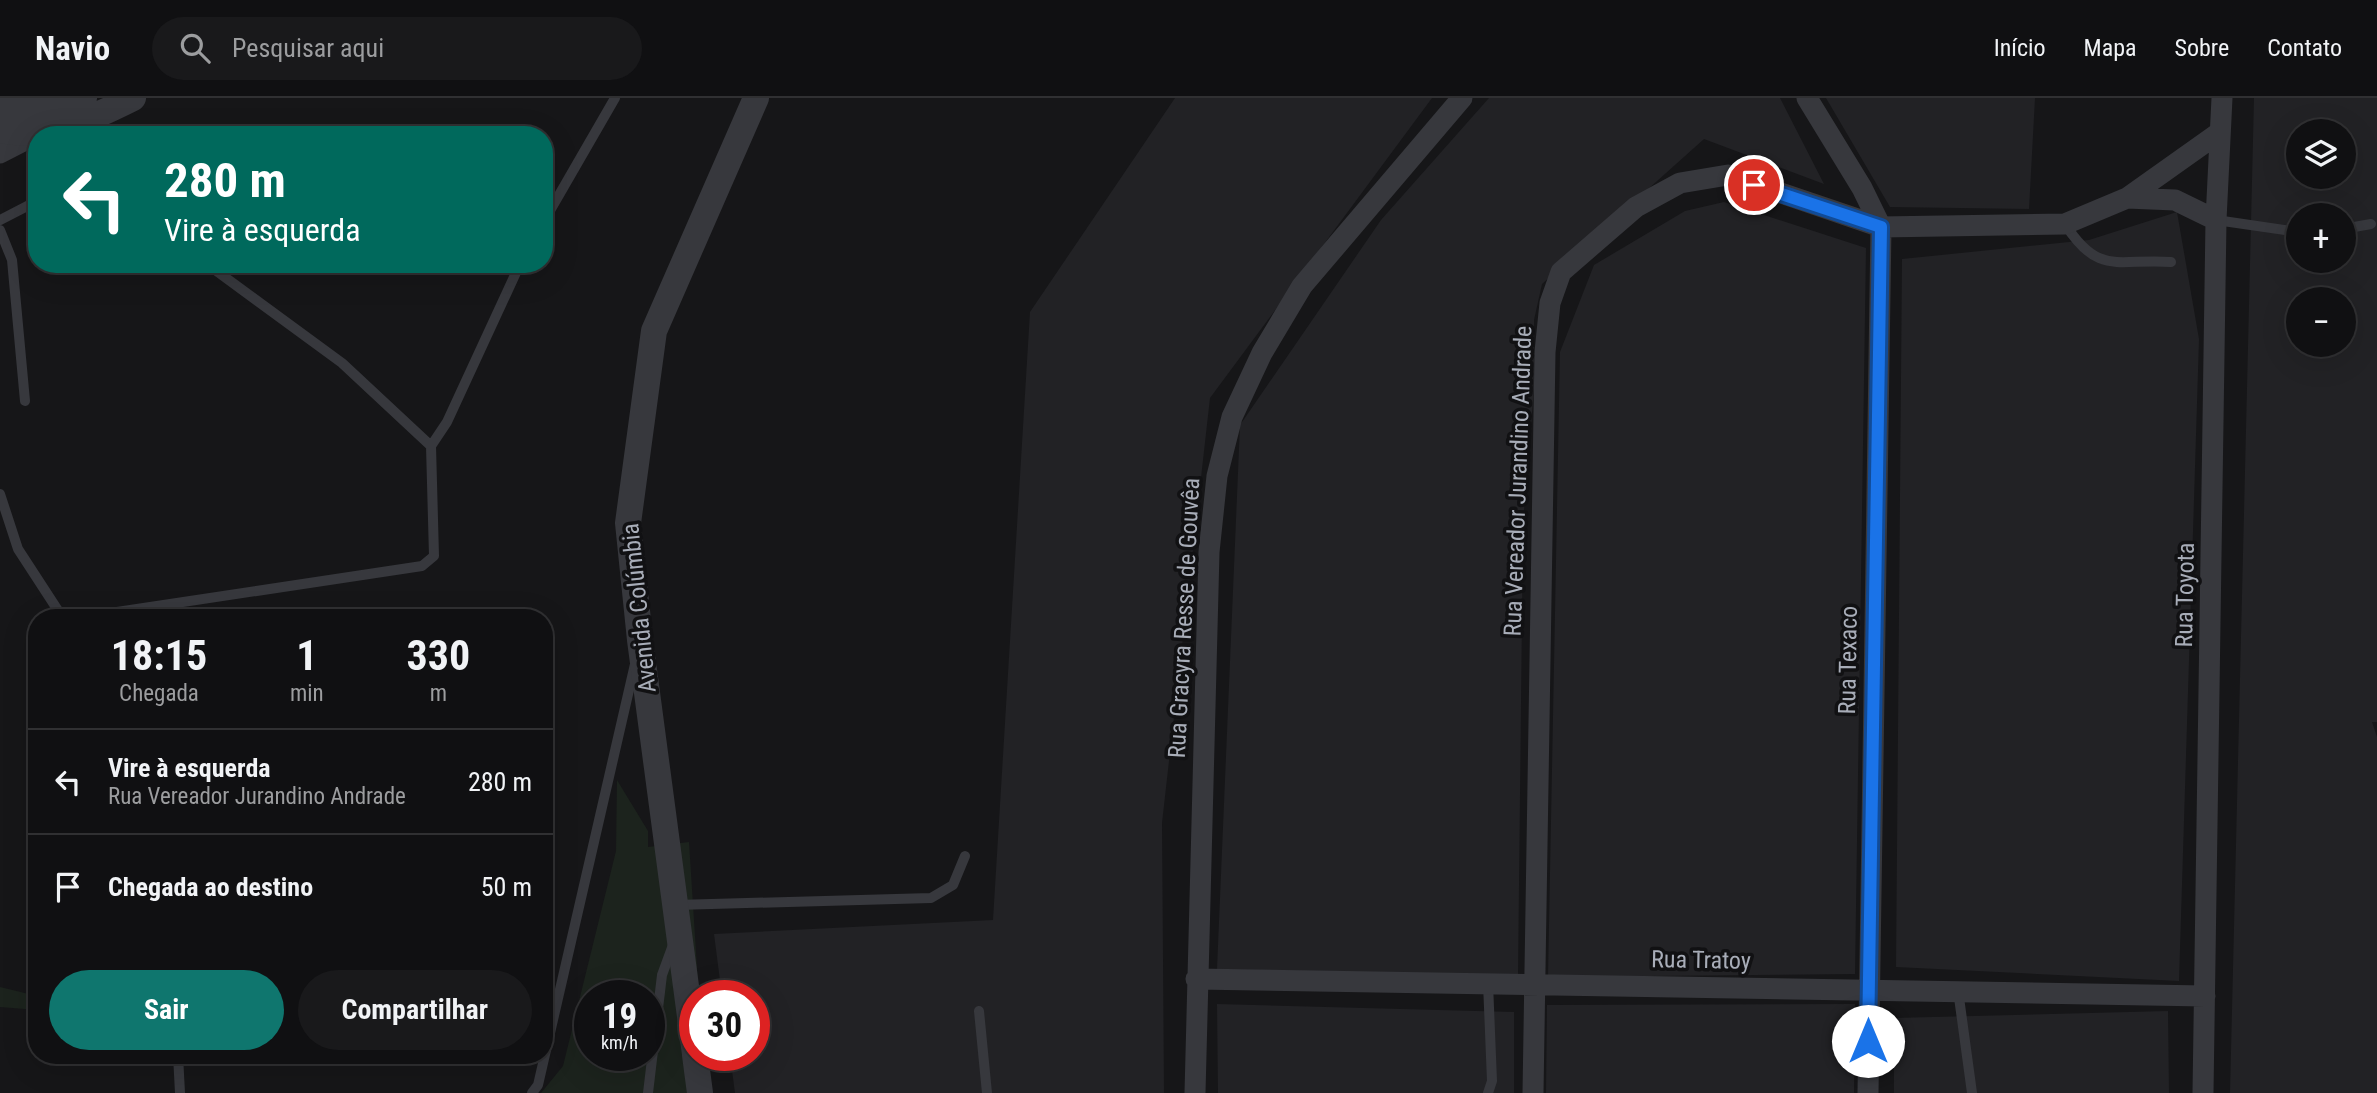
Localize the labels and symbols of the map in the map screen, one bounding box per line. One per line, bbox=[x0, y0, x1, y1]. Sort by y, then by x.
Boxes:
pin bbox=[1724, 155, 1784, 215]
street label: Rua Vereador Jurandino Andrade bbox=[1499, 325, 1537, 637]
street label: Rua Gracyra Resse de Gouvêa bbox=[1163, 477, 1205, 759]
street label: Avenida Colúmbia bbox=[616, 522, 662, 694]
street label: Rua Toyota bbox=[2170, 542, 2200, 648]
street label: Rua Texaco bbox=[1833, 605, 1863, 715]
street label: Rua Tratoy bbox=[1651, 945, 1751, 975]
speed limit sign: 30 bbox=[679, 980, 770, 1071]
position arrow bbox=[1831, 1004, 1905, 1078]

